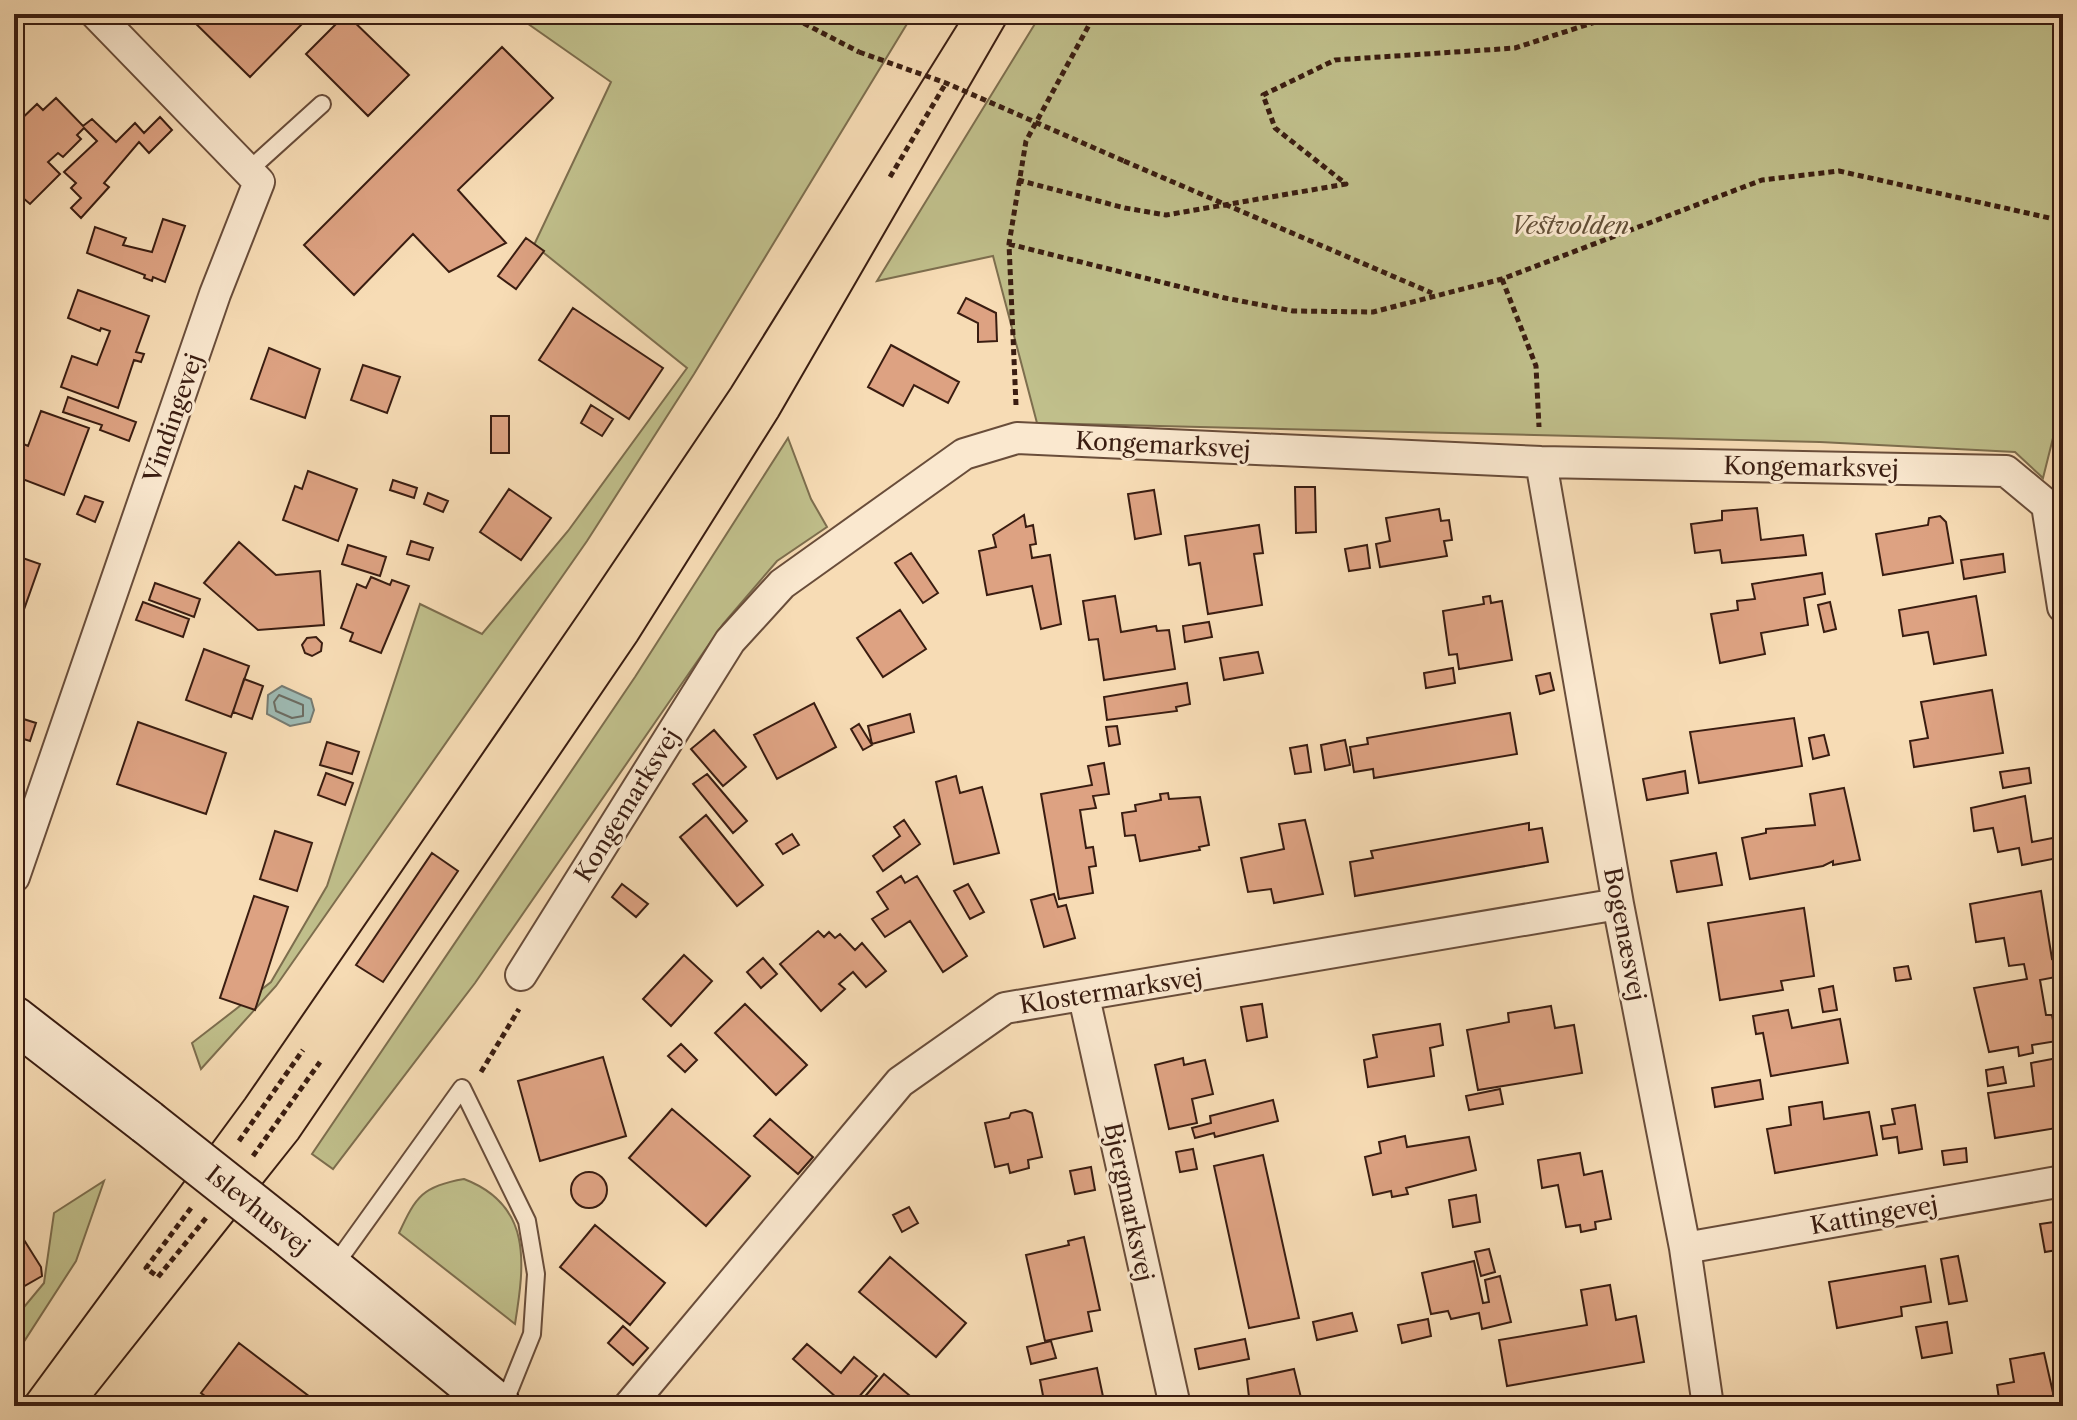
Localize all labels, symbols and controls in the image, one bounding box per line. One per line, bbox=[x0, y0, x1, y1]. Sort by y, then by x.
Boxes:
park label: Vestvolden bbox=[1511, 211, 1629, 240]
street label: Vindingevej bbox=[137, 350, 209, 487]
street label: Kongemarksvej bbox=[1075, 426, 1251, 464]
street label: Kongemarksvej bbox=[1723, 451, 1899, 483]
street label: Kongemarksvej bbox=[568, 723, 686, 887]
street label: Bogenæsvej bbox=[1598, 865, 1652, 1003]
street label: Klostermarksvej bbox=[1018, 962, 1204, 1020]
street label: Bjergmarksvej bbox=[1098, 1120, 1160, 1284]
street label: Islevhusvej bbox=[200, 1159, 316, 1261]
street label: Kattingevej bbox=[1808, 1190, 1940, 1240]

